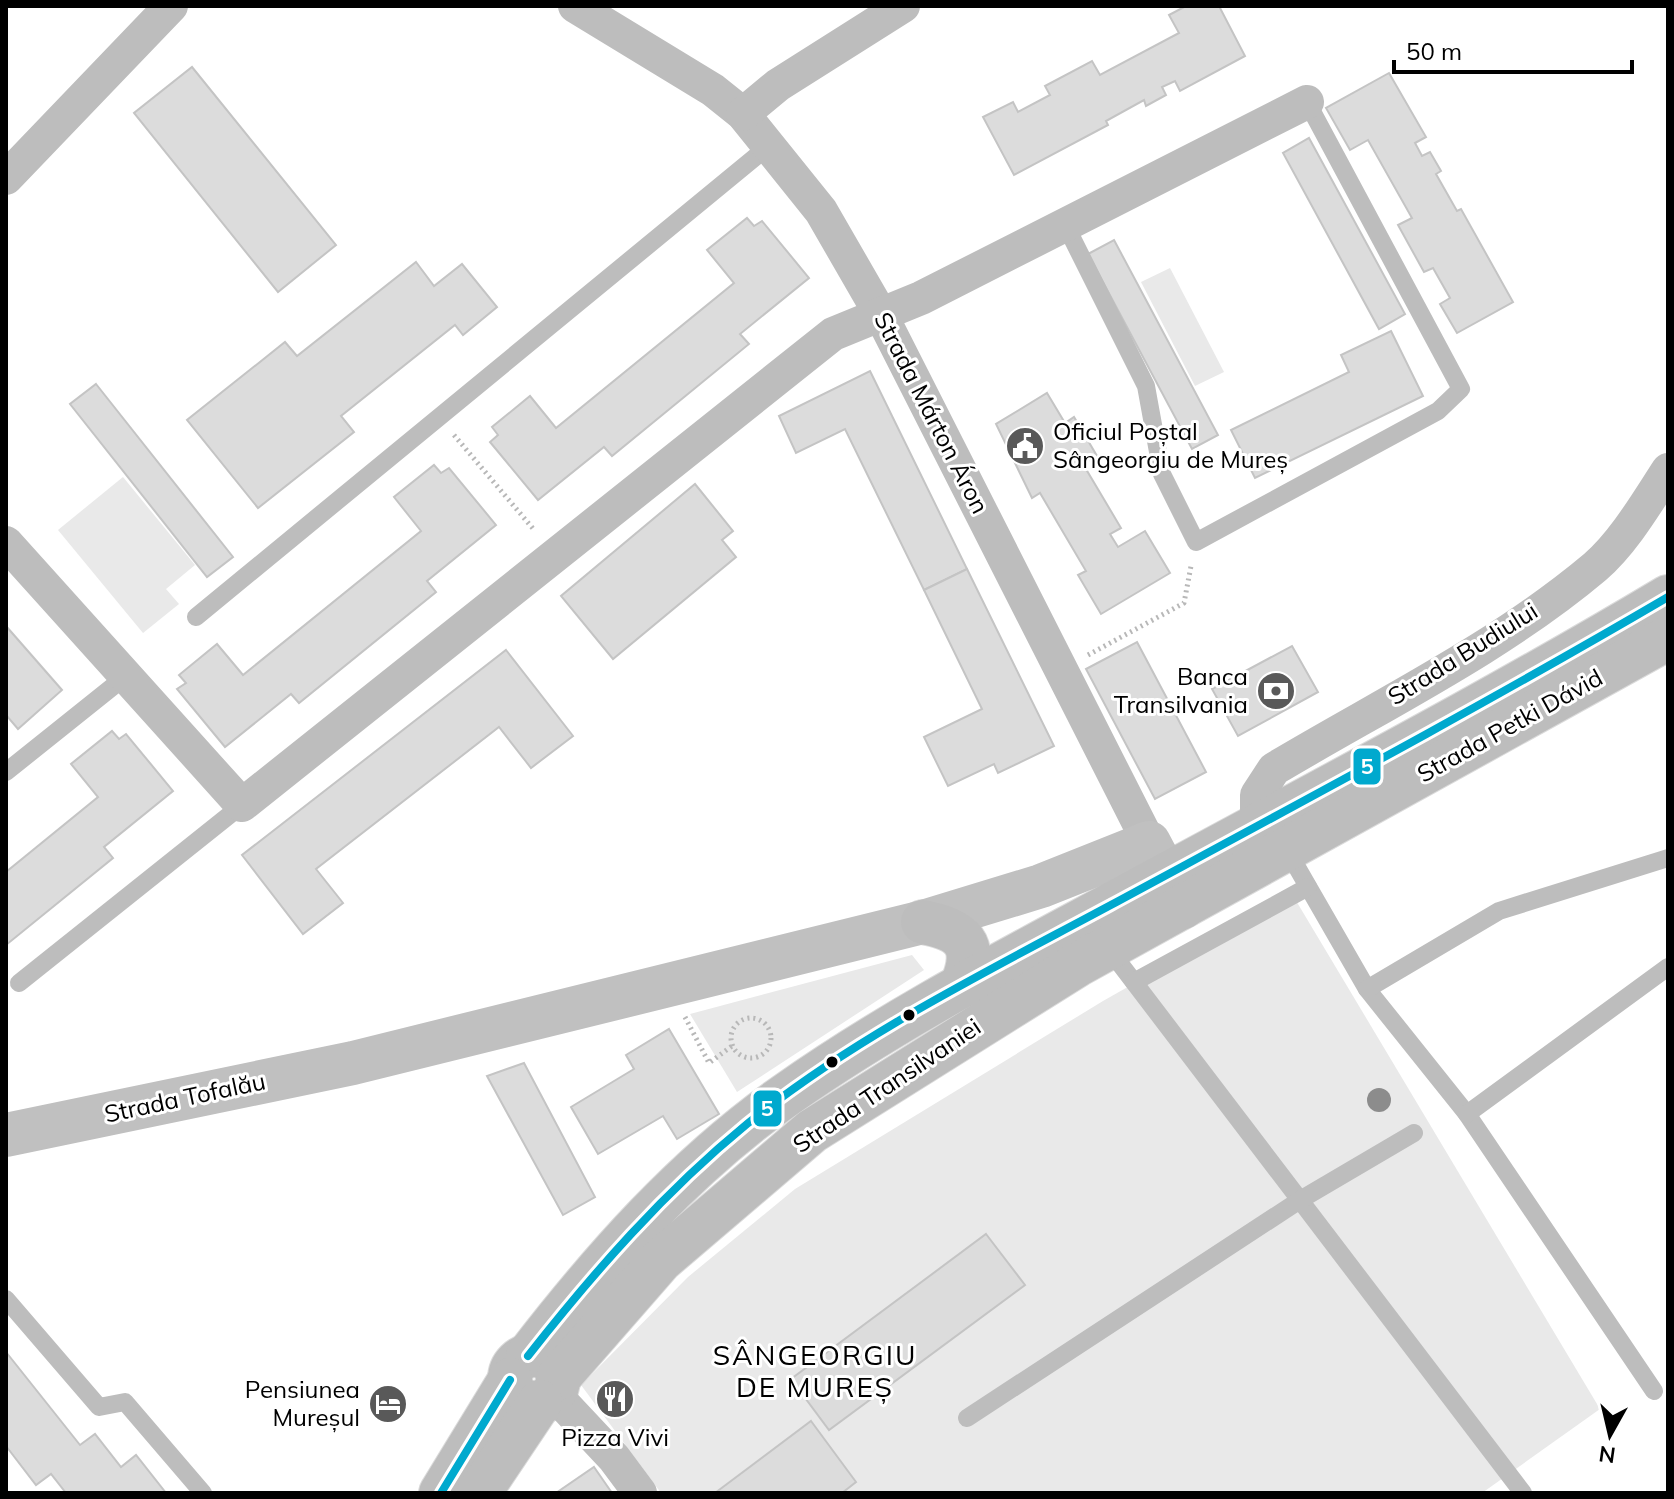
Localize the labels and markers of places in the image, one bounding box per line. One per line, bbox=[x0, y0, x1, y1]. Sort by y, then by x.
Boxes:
place label: Oficiul Poștal Sângeorgiu de Mureș bbox=[1053, 416, 1288, 475]
public building icon: Oficiul Poștal Sângeorgiu de Mureș bbox=[1004, 425, 1046, 467]
place label: Banca Transilvania bbox=[1114, 661, 1248, 719]
bank icon: Banca Transilvania bbox=[1255, 670, 1297, 712]
unlabelled marker bbox=[901, 1007, 917, 1023]
unlabelled marker bbox=[824, 1054, 840, 1070]
place label: Pensiunea Mureșul bbox=[245, 1374, 360, 1433]
restaurant icon: Pizza Vivi bbox=[594, 1378, 636, 1420]
hotel icon: Pensiunea Mureșul bbox=[367, 1383, 409, 1425]
place label: Pizza Vivi bbox=[561, 1422, 669, 1452]

